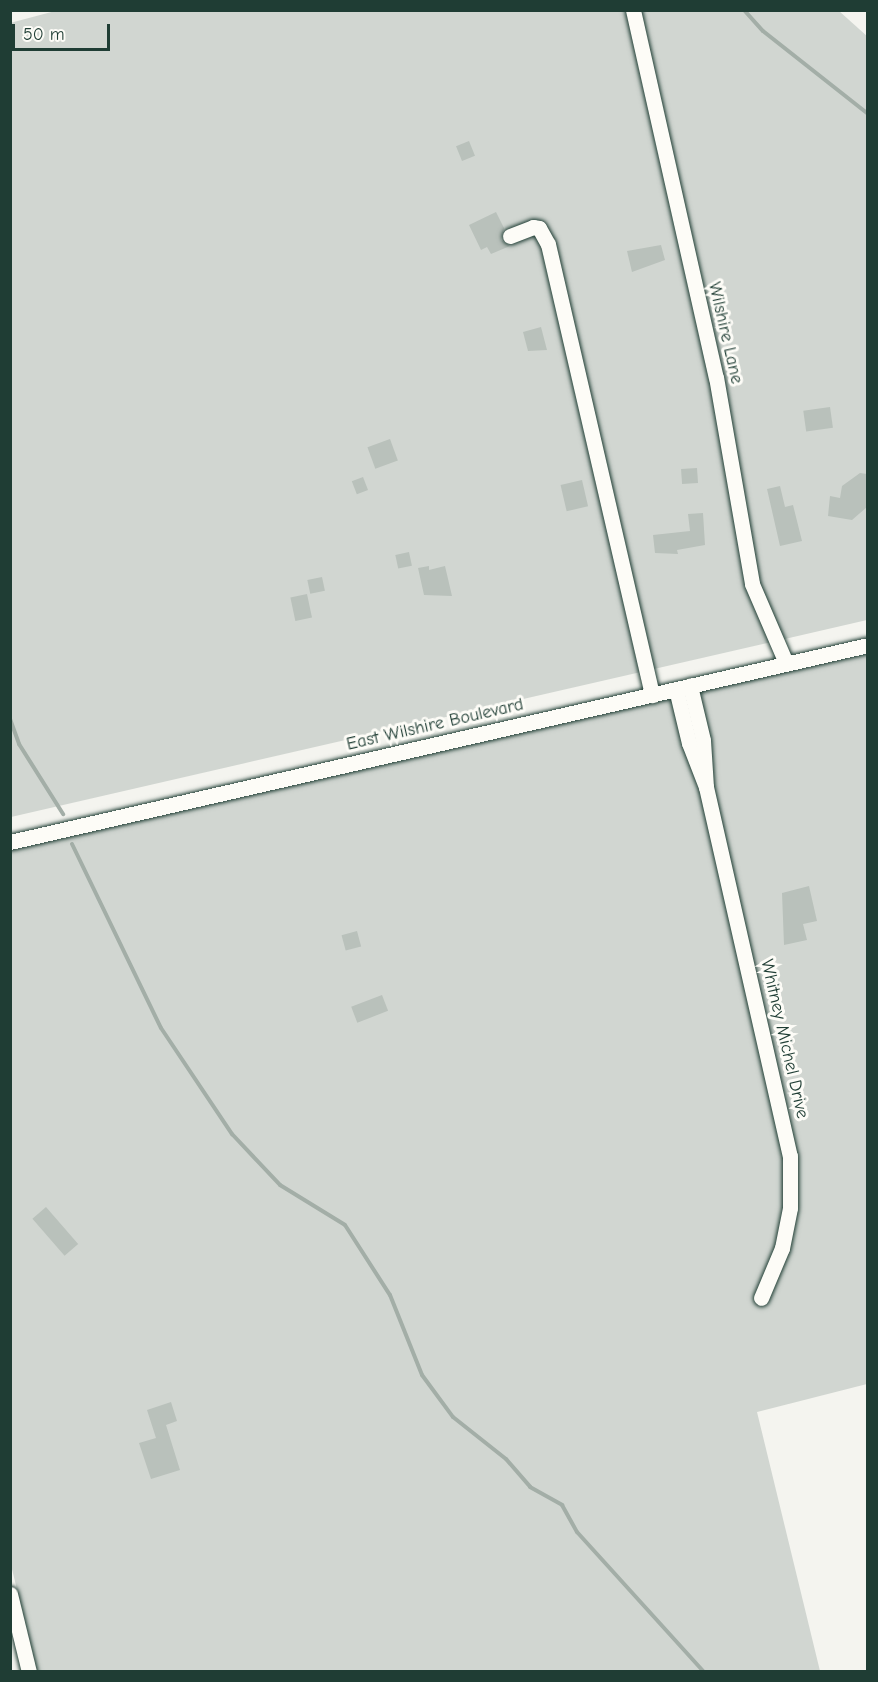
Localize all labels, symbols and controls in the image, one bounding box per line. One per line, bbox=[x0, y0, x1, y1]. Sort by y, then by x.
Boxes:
scale bar bbox=[15, 12, 112, 50]
text: 50 m bbox=[23, 24, 65, 45]
street label: Wilshire Lane bbox=[703, 280, 747, 386]
street label: East Wilshire Boulevard bbox=[344, 694, 526, 756]
street label: Whitney Michel Drive bbox=[755, 957, 813, 1121]

